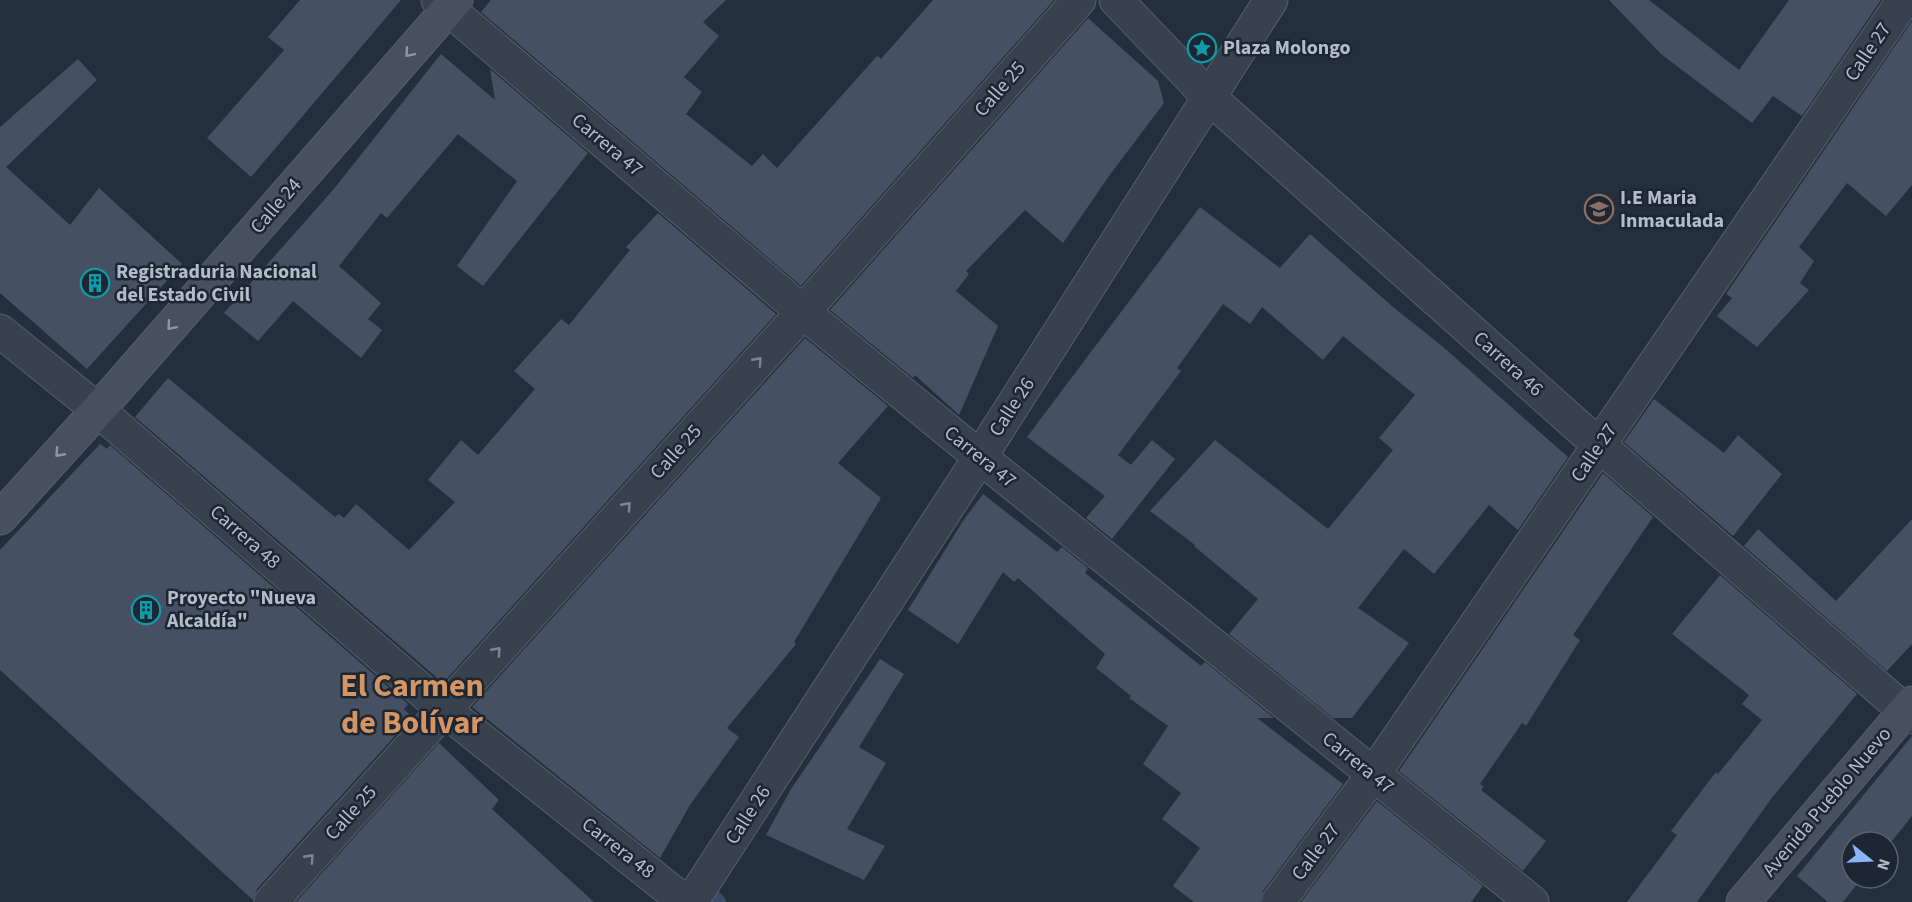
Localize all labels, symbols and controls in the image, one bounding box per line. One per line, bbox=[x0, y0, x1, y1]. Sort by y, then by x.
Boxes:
street label: Calle 27 bbox=[1838, 17, 1898, 87]
place icon: Plaza Molongo bbox=[1186, 32, 1218, 64]
place label: Plaza Molongo bbox=[1223, 34, 1351, 62]
one-way arrow bbox=[406, 46, 417, 57]
street label: Calle 25 bbox=[968, 55, 1032, 123]
street label: Carrera 47 bbox=[565, 107, 649, 183]
street label: Calle 24 bbox=[244, 172, 308, 240]
place label: I.E Maria Inmaculada bbox=[1620, 184, 1724, 235]
school or university icon: I.E Maria Inmaculada bbox=[1583, 193, 1615, 225]
place label: Registraduria Nacional del Estado Civil bbox=[116, 258, 317, 309]
building icon: Registraduria Nacional del Estado Civil bbox=[79, 267, 111, 299]
one-way arrow bbox=[167, 320, 178, 330]
street label: Carrera 46 bbox=[1467, 325, 1549, 403]
one-way arrow bbox=[751, 358, 762, 368]
street label: Calle 26 bbox=[982, 372, 1042, 442]
street label: Calle 25 bbox=[644, 418, 708, 486]
street label: Calle 27 bbox=[1564, 418, 1624, 488]
street label: Carrera 47 bbox=[938, 419, 1022, 495]
one-way arrow bbox=[55, 447, 66, 457]
street label: Carrera 48 bbox=[204, 498, 287, 576]
one-way arrow bbox=[620, 502, 631, 513]
place label: Proyecto "Nueva Alcaldía" bbox=[166, 584, 316, 635]
building icon: Proyecto "Nueva Alcaldía" bbox=[130, 594, 162, 626]
one-way arrow bbox=[490, 647, 501, 657]
district label: El Carmen de Bolívar bbox=[340, 663, 484, 746]
street label: Avenida Pueblo Nuevo bbox=[1757, 722, 1897, 882]
street label: Carrera 47 bbox=[1316, 725, 1400, 801]
street label: Calle 25 bbox=[319, 779, 383, 847]
street label: Calle 26 bbox=[718, 780, 778, 850]
street label: Carrera 48 bbox=[576, 811, 660, 885]
street label: Calle 27 bbox=[1285, 817, 1347, 887]
north arrow bbox=[1840, 830, 1900, 890]
one-way arrow bbox=[303, 855, 314, 865]

